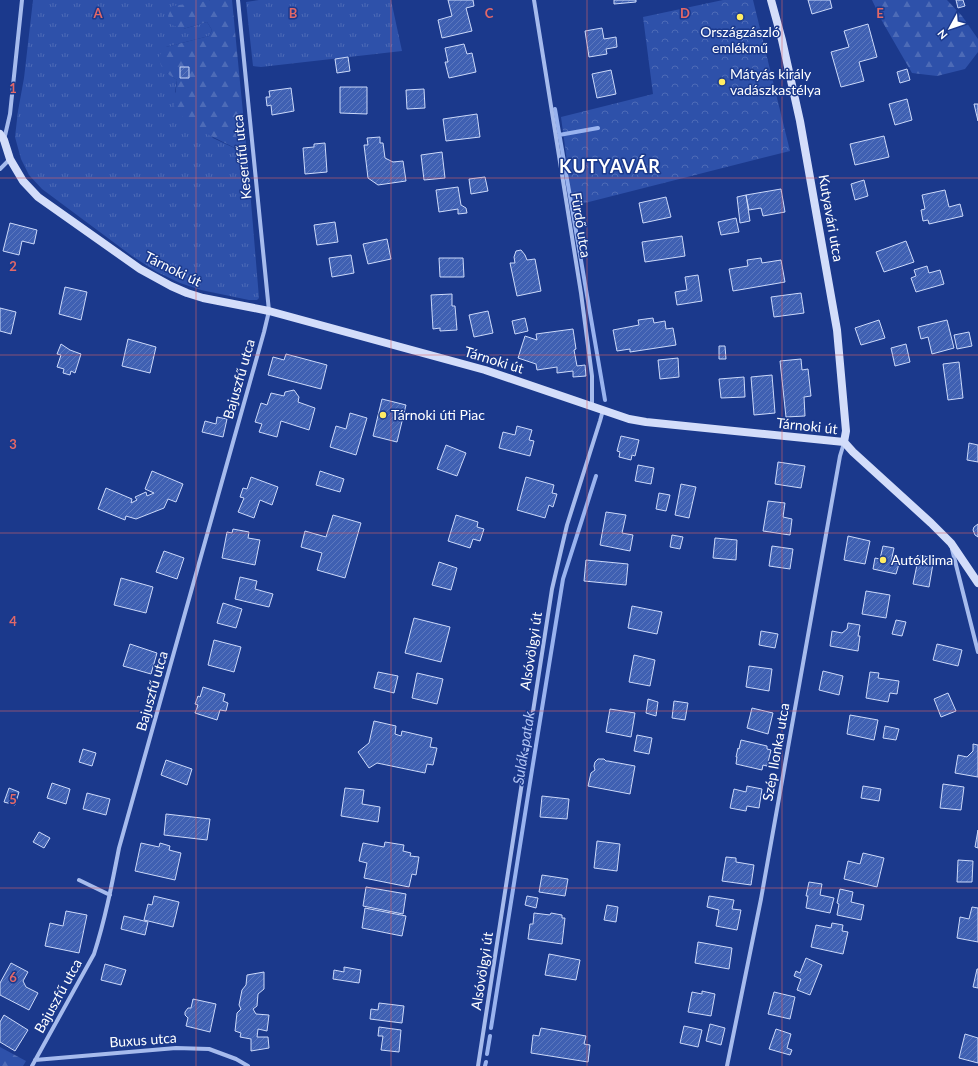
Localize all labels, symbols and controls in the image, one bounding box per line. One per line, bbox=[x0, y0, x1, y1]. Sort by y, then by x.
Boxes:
text: A bbox=[92, 5, 103, 21]
text: B bbox=[289, 5, 298, 21]
text: C bbox=[485, 5, 494, 21]
text: D bbox=[680, 5, 690, 21]
text: E bbox=[876, 5, 884, 21]
north arrow bbox=[930, 8, 970, 48]
marker: Országzászló emlékmű bbox=[735, 12, 745, 22]
place label: Országzászló emlékmű bbox=[700, 23, 780, 56]
text: N bbox=[934, 27, 950, 42]
place label: Mátyás király vadászkastélya bbox=[730, 65, 821, 98]
marker: Mátyás király vadászkastélya bbox=[717, 77, 727, 87]
text: 1 bbox=[9, 80, 17, 96]
street label: Keserűfű utca bbox=[229, 114, 254, 200]
district label: KUTYAVÁR bbox=[559, 155, 661, 177]
street label: Kutyavári utca bbox=[815, 173, 848, 263]
street label: Fürdő utca bbox=[568, 191, 595, 259]
street label: Tárnoki út bbox=[142, 247, 205, 290]
text: 2 bbox=[9, 258, 17, 274]
street label: Bajuszfű utca bbox=[219, 337, 258, 421]
street label: Tárnoki út bbox=[462, 342, 526, 377]
place label: Tárnoki úti Piac bbox=[391, 406, 485, 423]
marker: Tárnoki úti Piac bbox=[378, 410, 388, 420]
street label: Tárnoki út bbox=[776, 414, 838, 437]
text: 3 bbox=[9, 436, 17, 452]
place label: Autóklima bbox=[891, 551, 953, 568]
marker: Autóklima bbox=[878, 555, 888, 565]
street label: Alsóvölgyi út bbox=[516, 611, 545, 691]
text: 4 bbox=[9, 613, 17, 629]
street label: Bajuszfű utca bbox=[132, 649, 171, 733]
street label: Szép Ilonka utca bbox=[759, 701, 793, 802]
water label: Sulák-patak bbox=[508, 709, 538, 786]
text: 5 bbox=[9, 791, 17, 807]
street label: Alsóvölgyi út bbox=[467, 931, 496, 1011]
street label: Bajuszfű utca bbox=[30, 956, 85, 1036]
text: 6 bbox=[9, 969, 17, 985]
street label: Buxus utca bbox=[109, 1029, 177, 1050]

